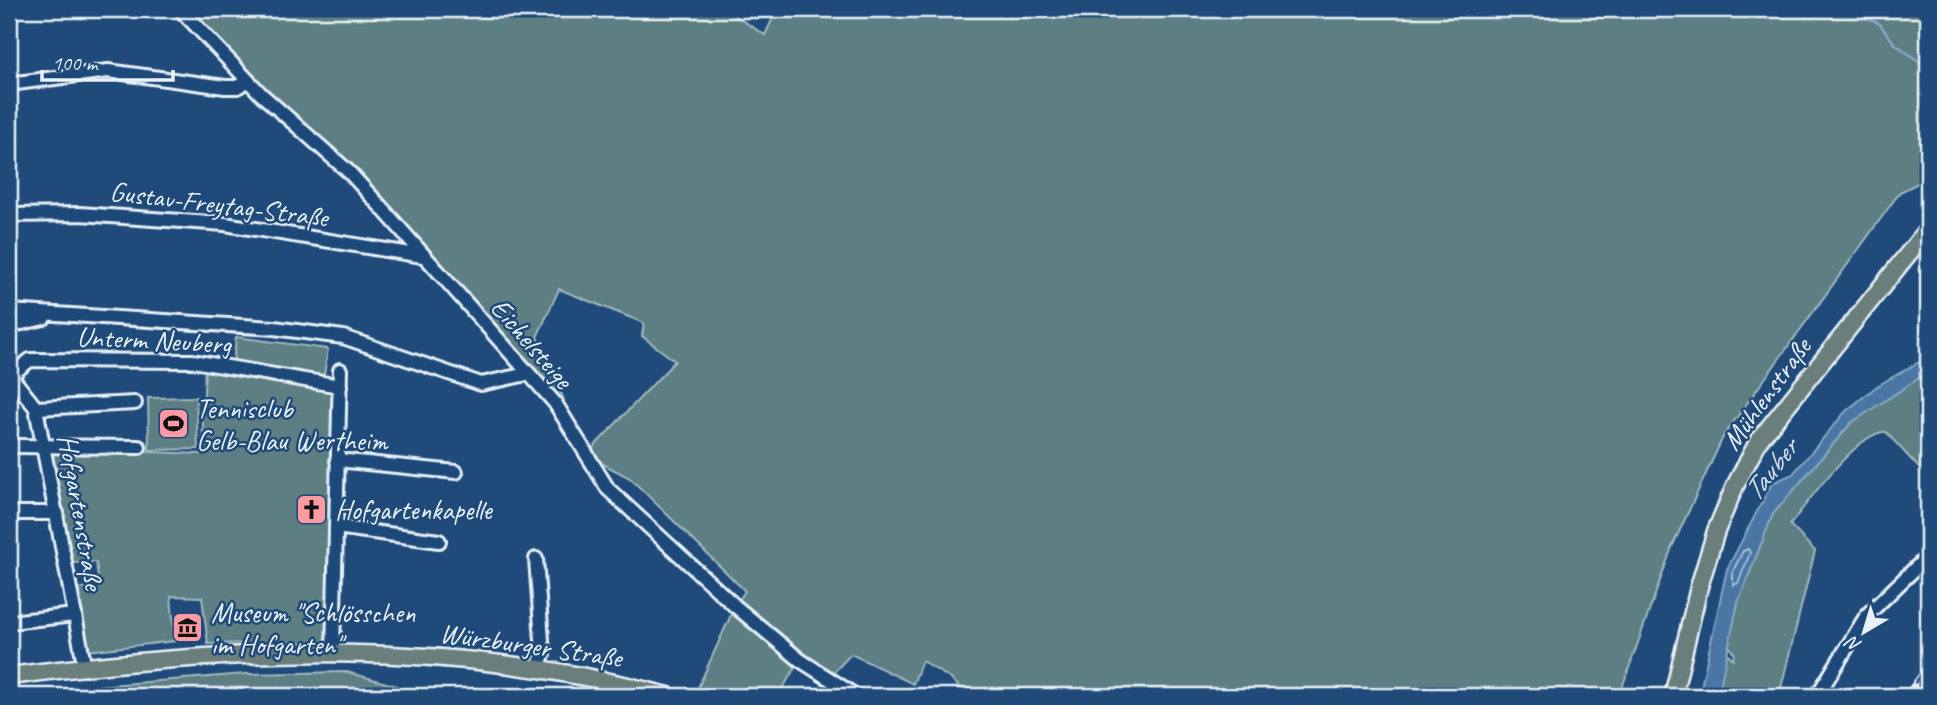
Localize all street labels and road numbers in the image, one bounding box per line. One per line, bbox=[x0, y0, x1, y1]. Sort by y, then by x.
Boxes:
street label: Gustav-Freytag-Straße bbox=[108, 173, 332, 235]
street label: Eichelsteige bbox=[483, 290, 582, 397]
street label: Unterm Neuberg bbox=[76, 318, 233, 362]
street label: Mühlenstraße bbox=[1714, 329, 1820, 457]
street label: Hofgartenstraße bbox=[50, 431, 112, 594]
street label: Würzburger Straße bbox=[438, 615, 626, 675]

